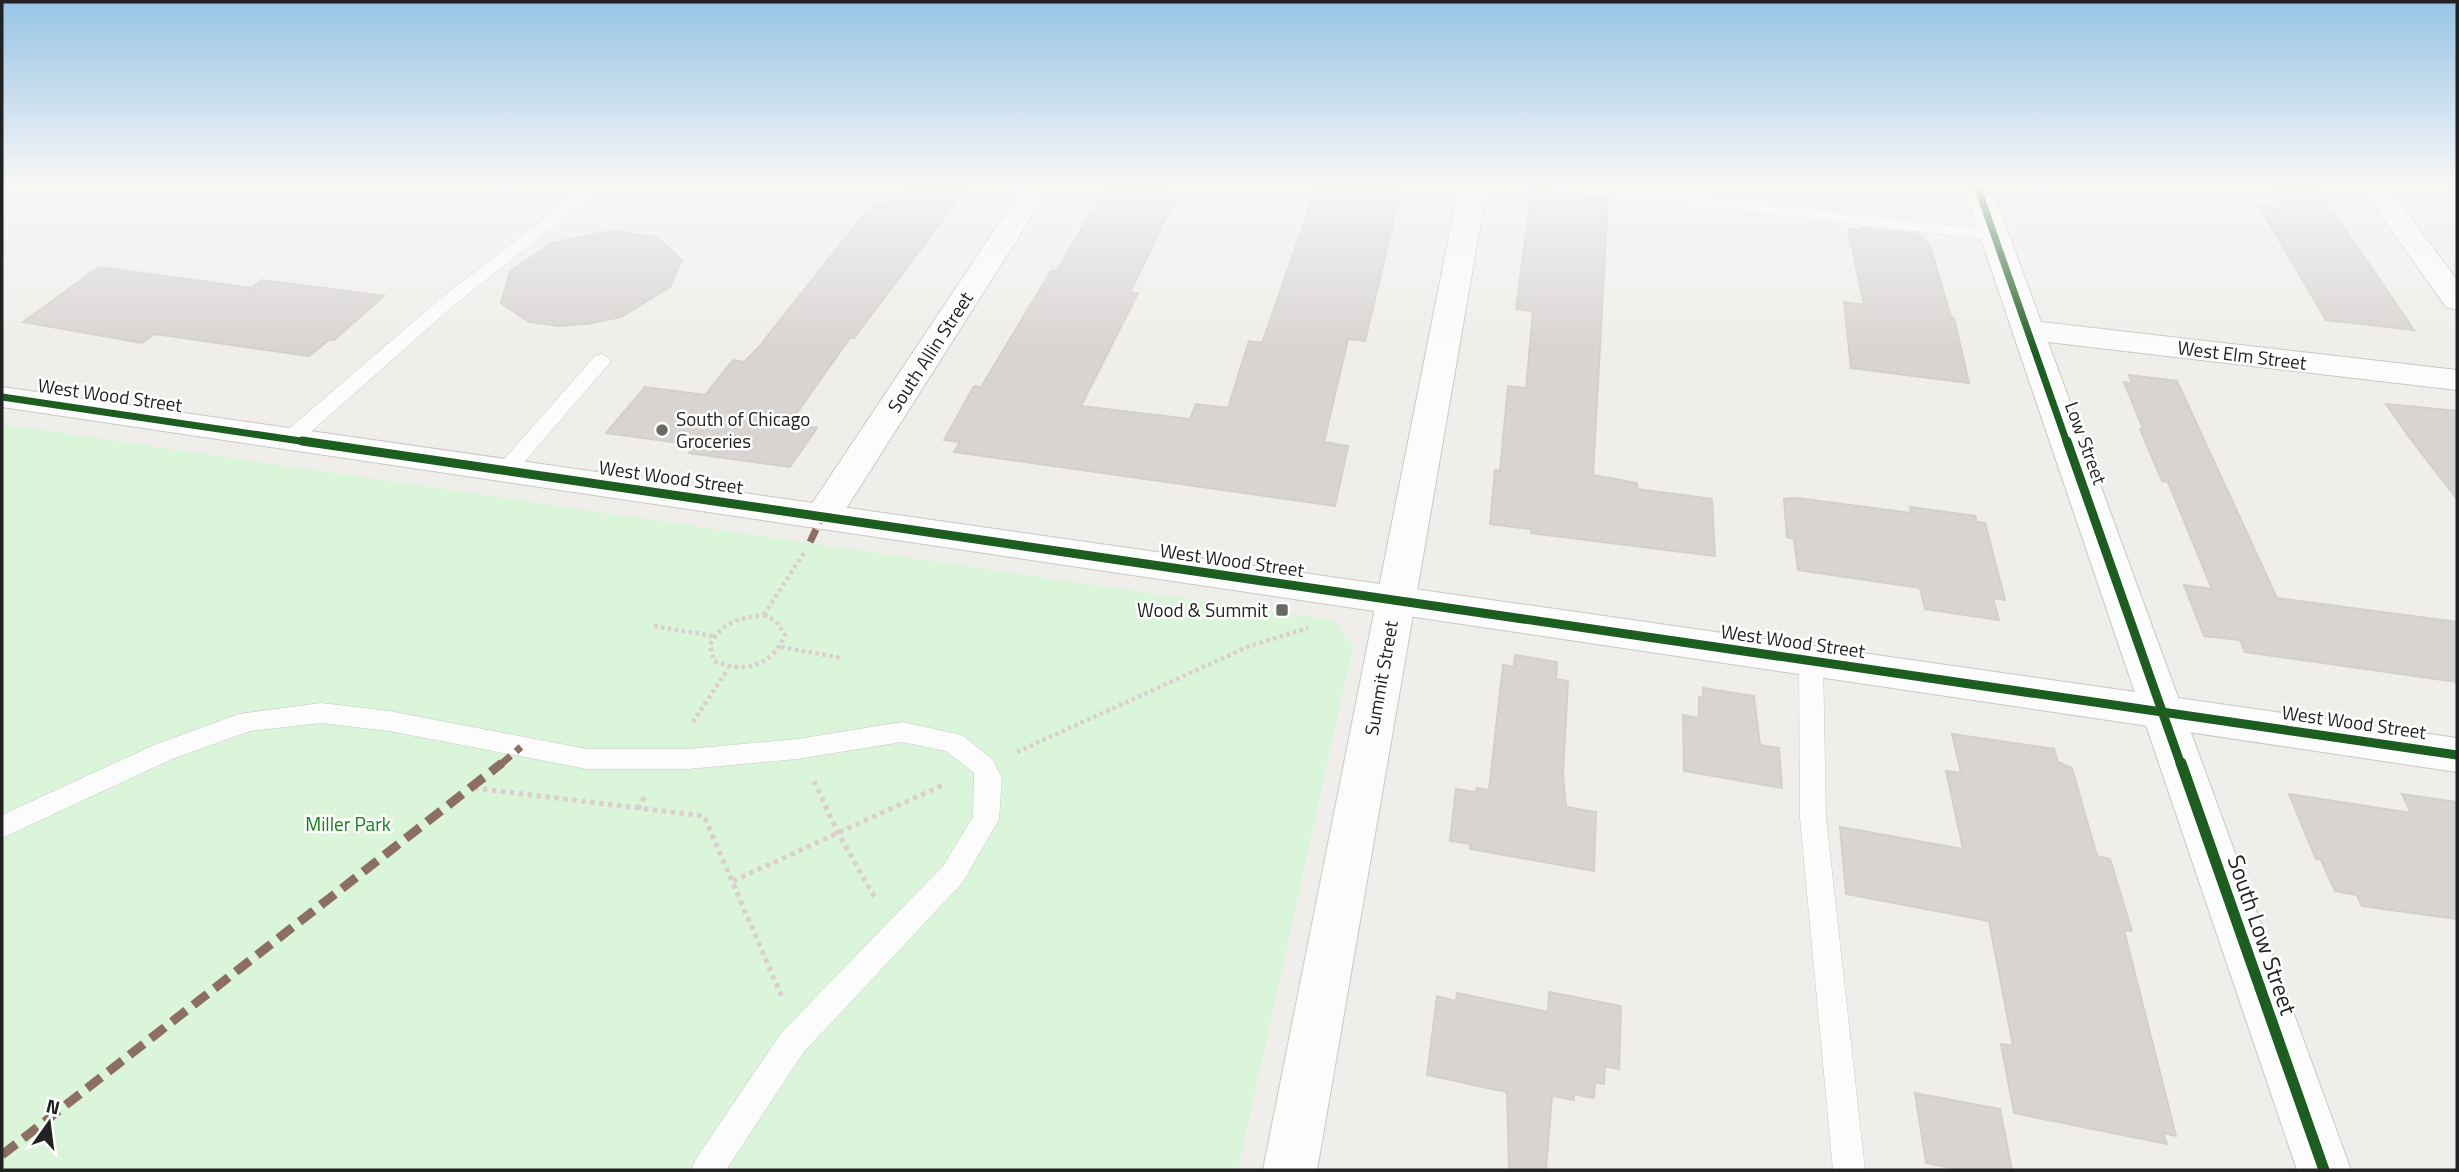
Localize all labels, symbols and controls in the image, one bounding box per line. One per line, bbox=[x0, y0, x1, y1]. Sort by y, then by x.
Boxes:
street label: South Allin Street bbox=[880, 285, 980, 418]
street label: West Elm Street bbox=[2176, 332, 2309, 377]
street label: West Wood Street bbox=[36, 370, 184, 419]
street label: Low Street bbox=[2058, 397, 2115, 489]
place label: South of Chicago Groceries bbox=[676, 404, 810, 455]
marker: South of Chicago Groceries bbox=[654, 422, 670, 438]
street label: West Wood Street bbox=[597, 452, 745, 501]
street label: West Wood Street bbox=[1158, 535, 1306, 584]
place label: Wood & Summit bbox=[1137, 595, 1268, 624]
marker: Wood & Summit bbox=[1274, 602, 1290, 618]
street label: West Wood Street bbox=[1719, 616, 1867, 665]
street label: Summit Street bbox=[1356, 618, 1405, 738]
street label: West Wood Street bbox=[2280, 697, 2428, 746]
park label: Miller Park bbox=[305, 809, 391, 838]
street label: South Low Street bbox=[2219, 850, 2306, 1020]
north arrow bbox=[14, 1088, 84, 1158]
text: N bbox=[43, 1090, 63, 1122]

